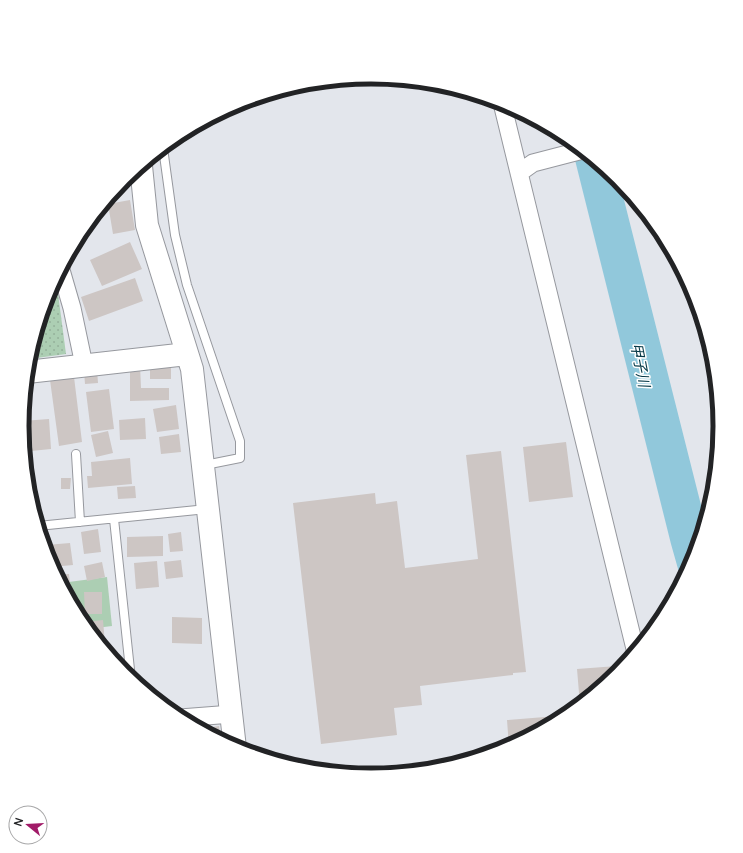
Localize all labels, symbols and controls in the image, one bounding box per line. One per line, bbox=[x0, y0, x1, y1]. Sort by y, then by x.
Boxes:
water label: 甲子川 bbox=[626, 341, 655, 391]
north arrow bbox=[8, 805, 48, 845]
text: N bbox=[10, 816, 26, 828]

